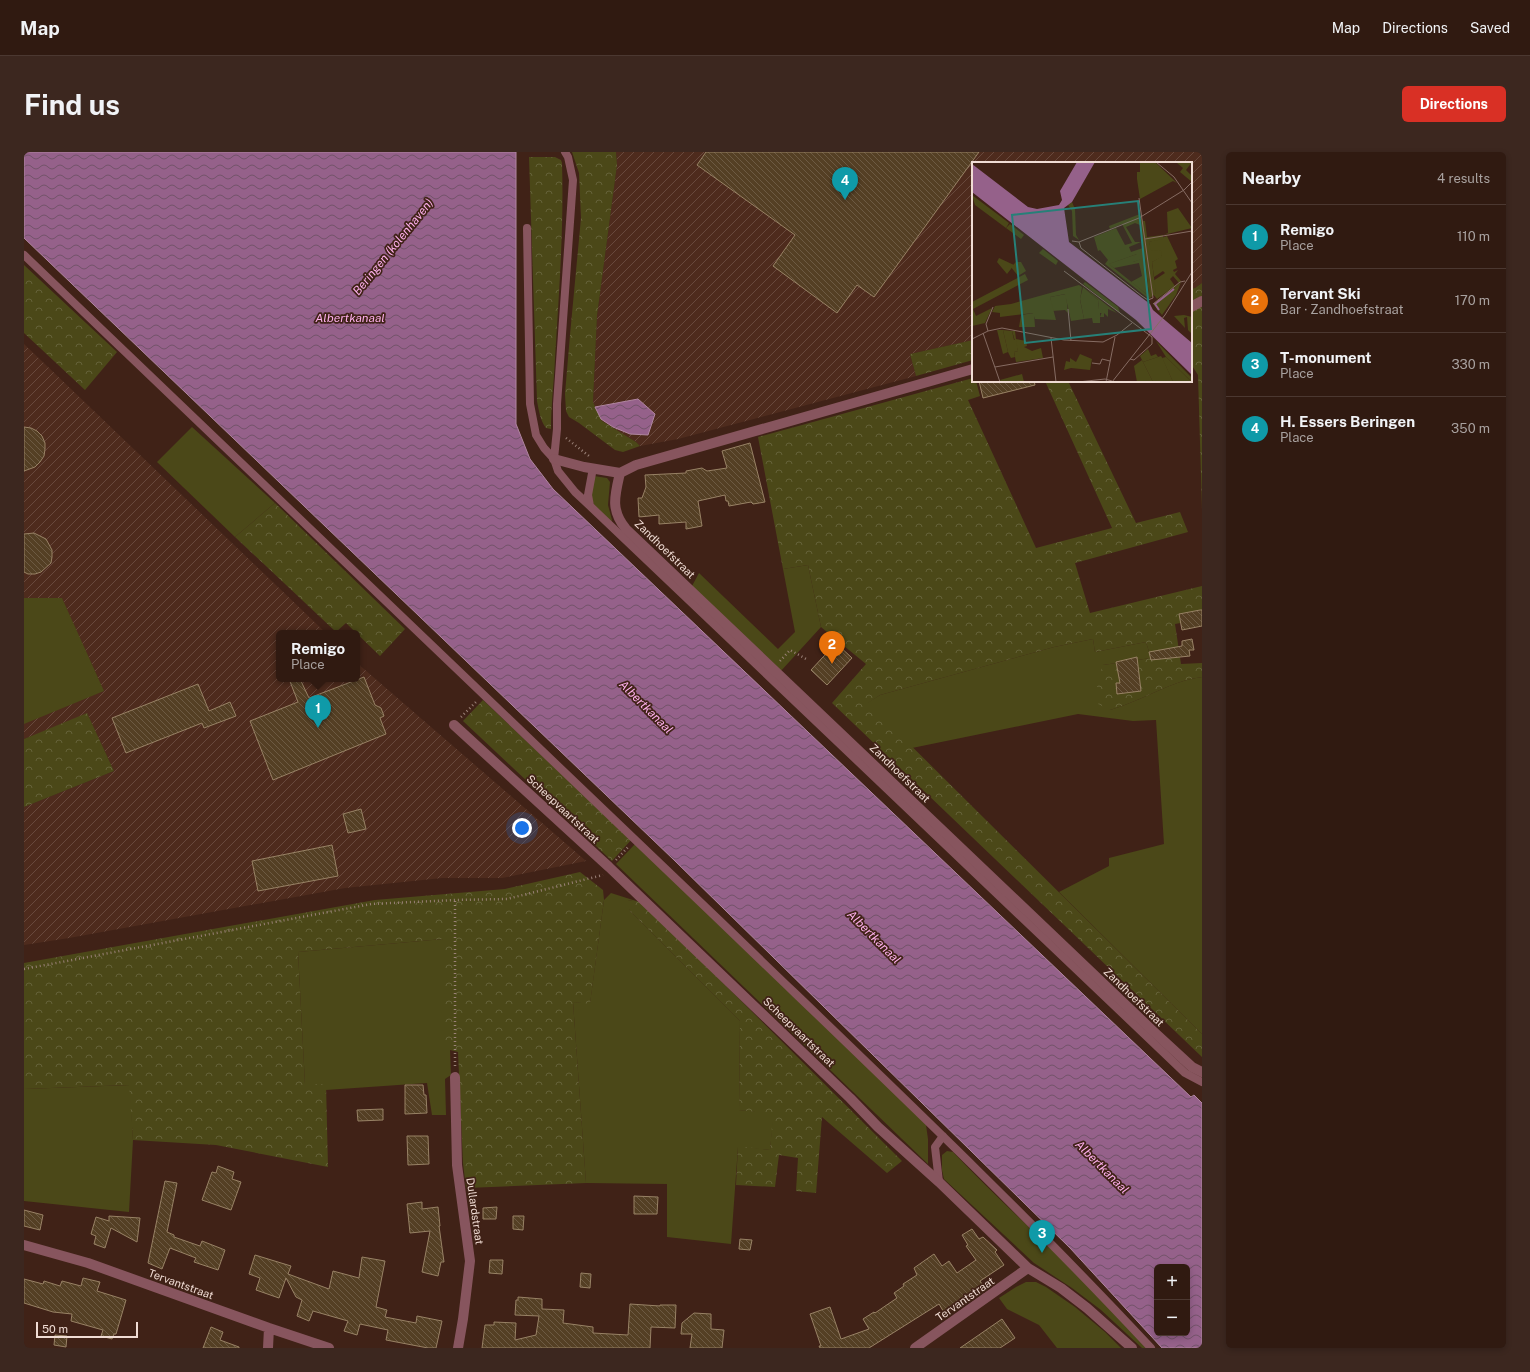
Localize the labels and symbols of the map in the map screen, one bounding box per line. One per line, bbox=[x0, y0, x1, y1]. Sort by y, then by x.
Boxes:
inset map bbox=[972, 162, 1192, 382]
pin: 4 bbox=[832, 167, 858, 200]
water label: Beringen (kolenhaven) bbox=[350, 196, 436, 298]
water label: Albertkanaal bbox=[315, 311, 385, 325]
street label: Zandhoefstraat bbox=[632, 517, 698, 581]
pin: 2 bbox=[819, 631, 845, 664]
water label: Albertkanaal bbox=[616, 677, 676, 737]
pin: 1 bbox=[305, 695, 331, 728]
street label: Zandhoefstraat bbox=[867, 741, 933, 805]
street label: Scheepvaartstraat bbox=[524, 772, 602, 846]
your location bbox=[512, 818, 532, 838]
water label: Albertkanaal bbox=[844, 907, 904, 967]
street label: Zandhoefstraat bbox=[1101, 965, 1167, 1029]
street label: Scheepvaartstraat bbox=[761, 995, 837, 1069]
water label: Albertkanaal bbox=[1072, 1137, 1132, 1197]
street label: Dullardstraat bbox=[464, 1177, 486, 1245]
pin: 3 bbox=[1029, 1220, 1055, 1253]
street label: Tervantstraat bbox=[147, 1267, 215, 1301]
street label: Tervantstraat bbox=[934, 1274, 996, 1324]
scale bar bbox=[36, 1320, 138, 1339]

